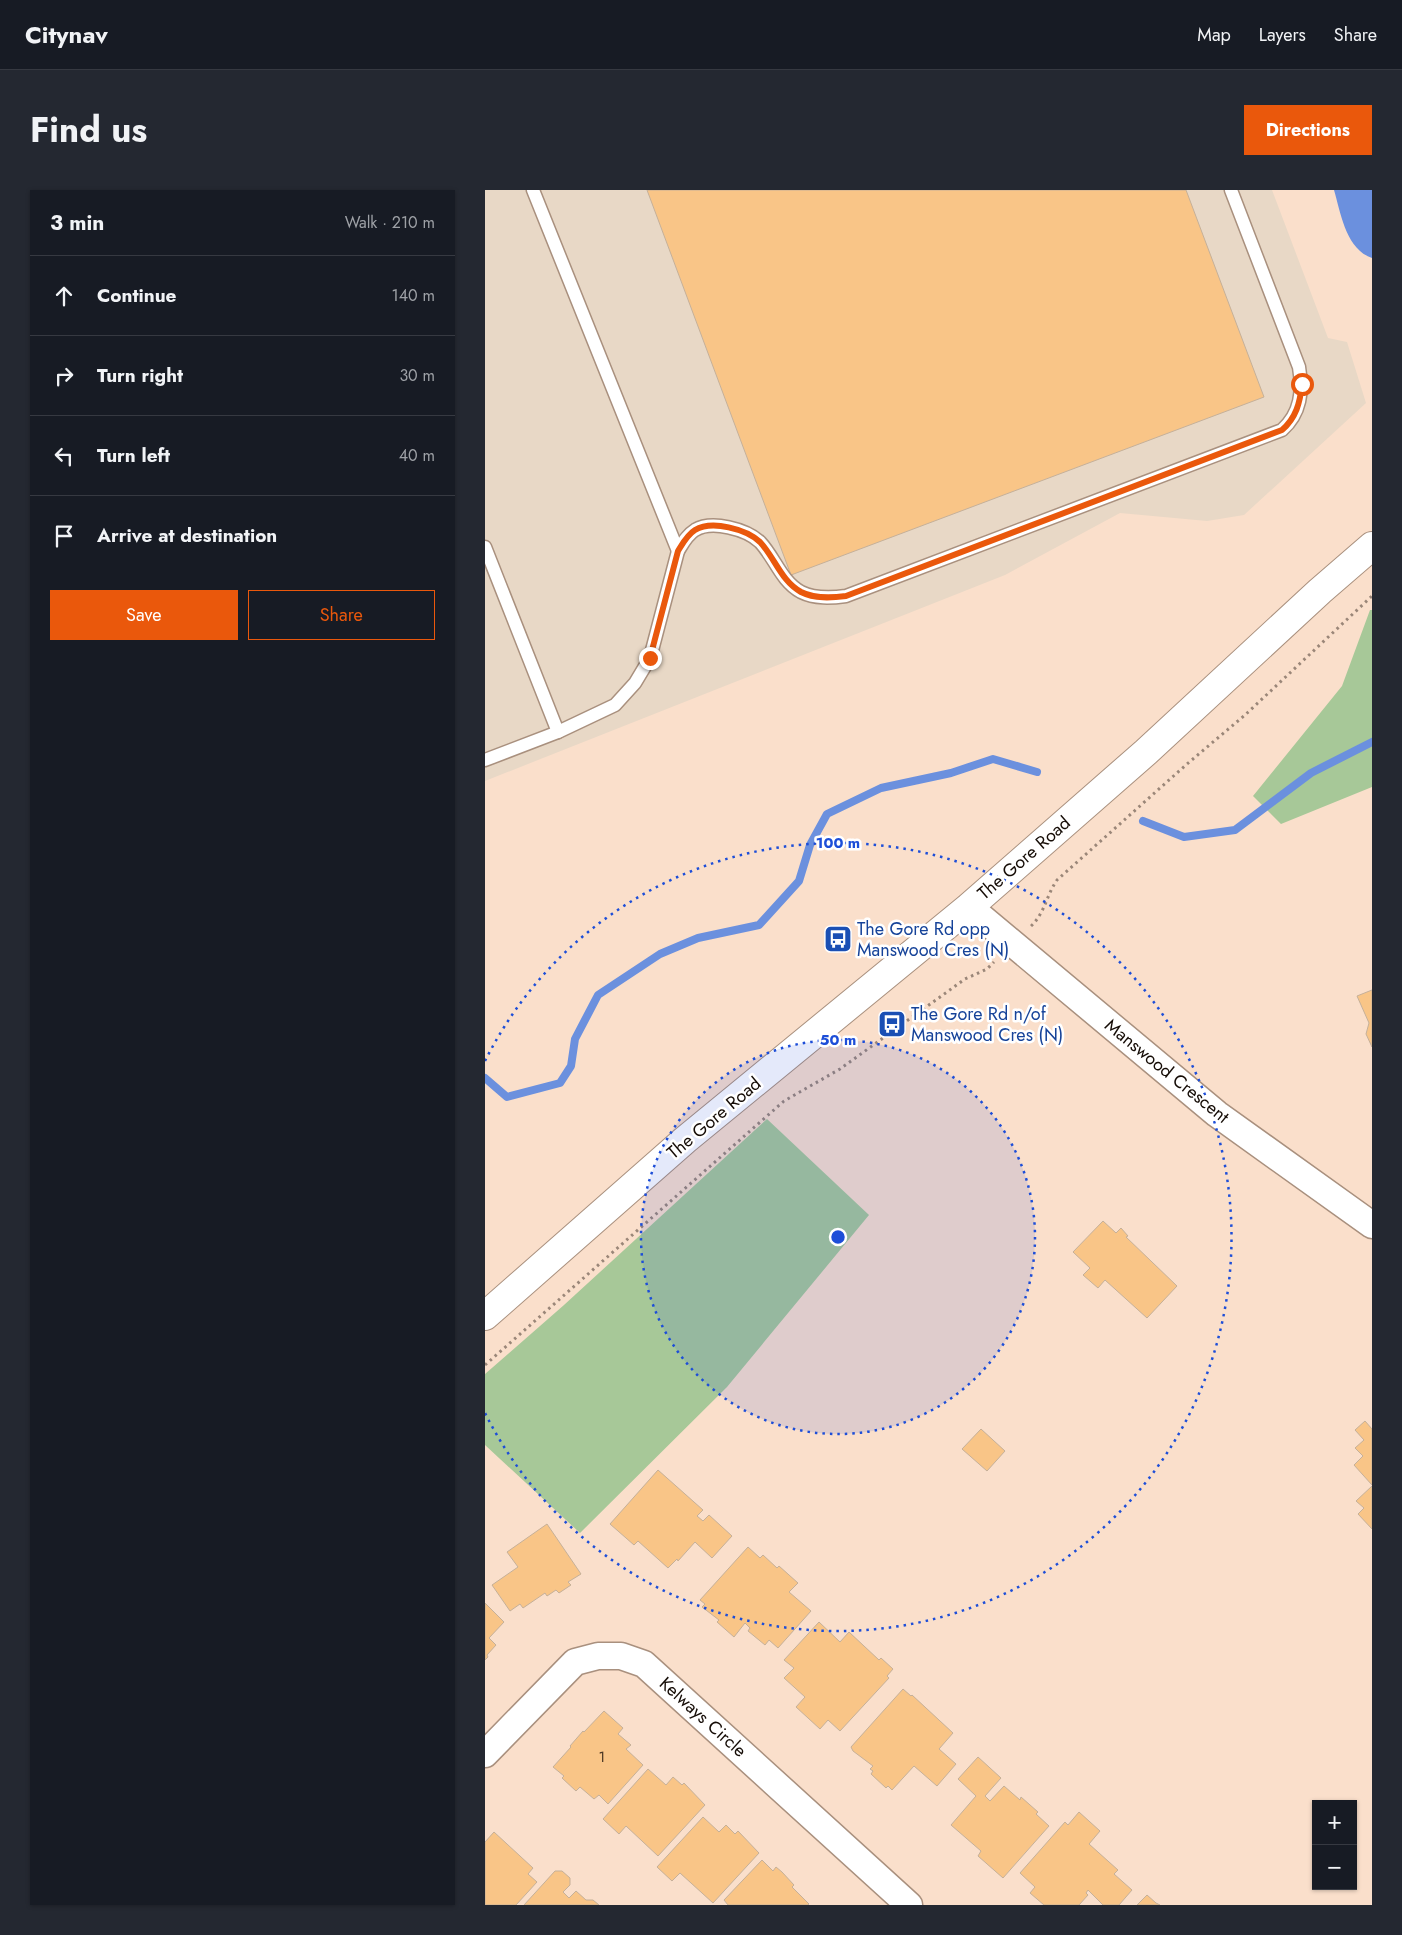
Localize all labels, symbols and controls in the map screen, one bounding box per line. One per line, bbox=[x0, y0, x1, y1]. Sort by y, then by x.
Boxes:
text: Citynav bbox=[25, 17, 108, 52]
text: Map bbox=[1197, 22, 1231, 48]
text: Layers bbox=[1259, 22, 1306, 48]
text: Share bbox=[1334, 22, 1377, 48]
text: Find us bbox=[30, 105, 147, 155]
button: Directions bbox=[1244, 105, 1372, 155]
text: 3 min bbox=[50, 208, 104, 238]
text: Walk · 210 m bbox=[345, 211, 435, 234]
icon: ahead bbox=[50, 282, 78, 310]
text: Continue bbox=[97, 282, 176, 309]
text: 140 m bbox=[392, 284, 435, 307]
icon: right bbox=[50, 362, 78, 390]
text: Turn right bbox=[97, 362, 183, 389]
text: 30 m bbox=[399, 364, 435, 387]
route start bbox=[1291, 373, 1314, 396]
icon: left bbox=[50, 442, 78, 470]
text: Turn left bbox=[97, 442, 170, 469]
text: 40 m bbox=[399, 444, 435, 467]
icon: arrive bbox=[50, 522, 78, 550]
text: Arrive at destination bbox=[97, 522, 277, 549]
button: Save bbox=[50, 590, 238, 640]
button: Share bbox=[248, 590, 435, 640]
route end bbox=[639, 647, 662, 670]
street label: The Gore Road bbox=[972, 810, 1076, 906]
text: 100 m bbox=[816, 832, 860, 854]
place label: The Gore Rd opp Manswood Cres (N) bbox=[857, 916, 1009, 963]
bus stop icon: The Gore Rd opp Manswood Cres (N) bbox=[823, 924, 853, 954]
place label: The Gore Rd n/of Manswood Cres (N) bbox=[911, 1001, 1063, 1048]
bus stop icon: The Gore Rd n/of Manswood Cres (N) bbox=[877, 1009, 907, 1039]
street label: Manswood Crescent bbox=[1099, 1013, 1235, 1130]
text: 50 m bbox=[820, 1029, 856, 1051]
street label: The Gore Road bbox=[661, 1071, 767, 1165]
centre of rings bbox=[829, 1228, 847, 1246]
street label: Kelways Circle bbox=[654, 1671, 752, 1763]
house number: 1 bbox=[599, 1746, 605, 1768]
map controls bbox=[1312, 1800, 1357, 1890]
button: + bbox=[1312, 1800, 1357, 1845]
button: − bbox=[1312, 1845, 1357, 1890]

